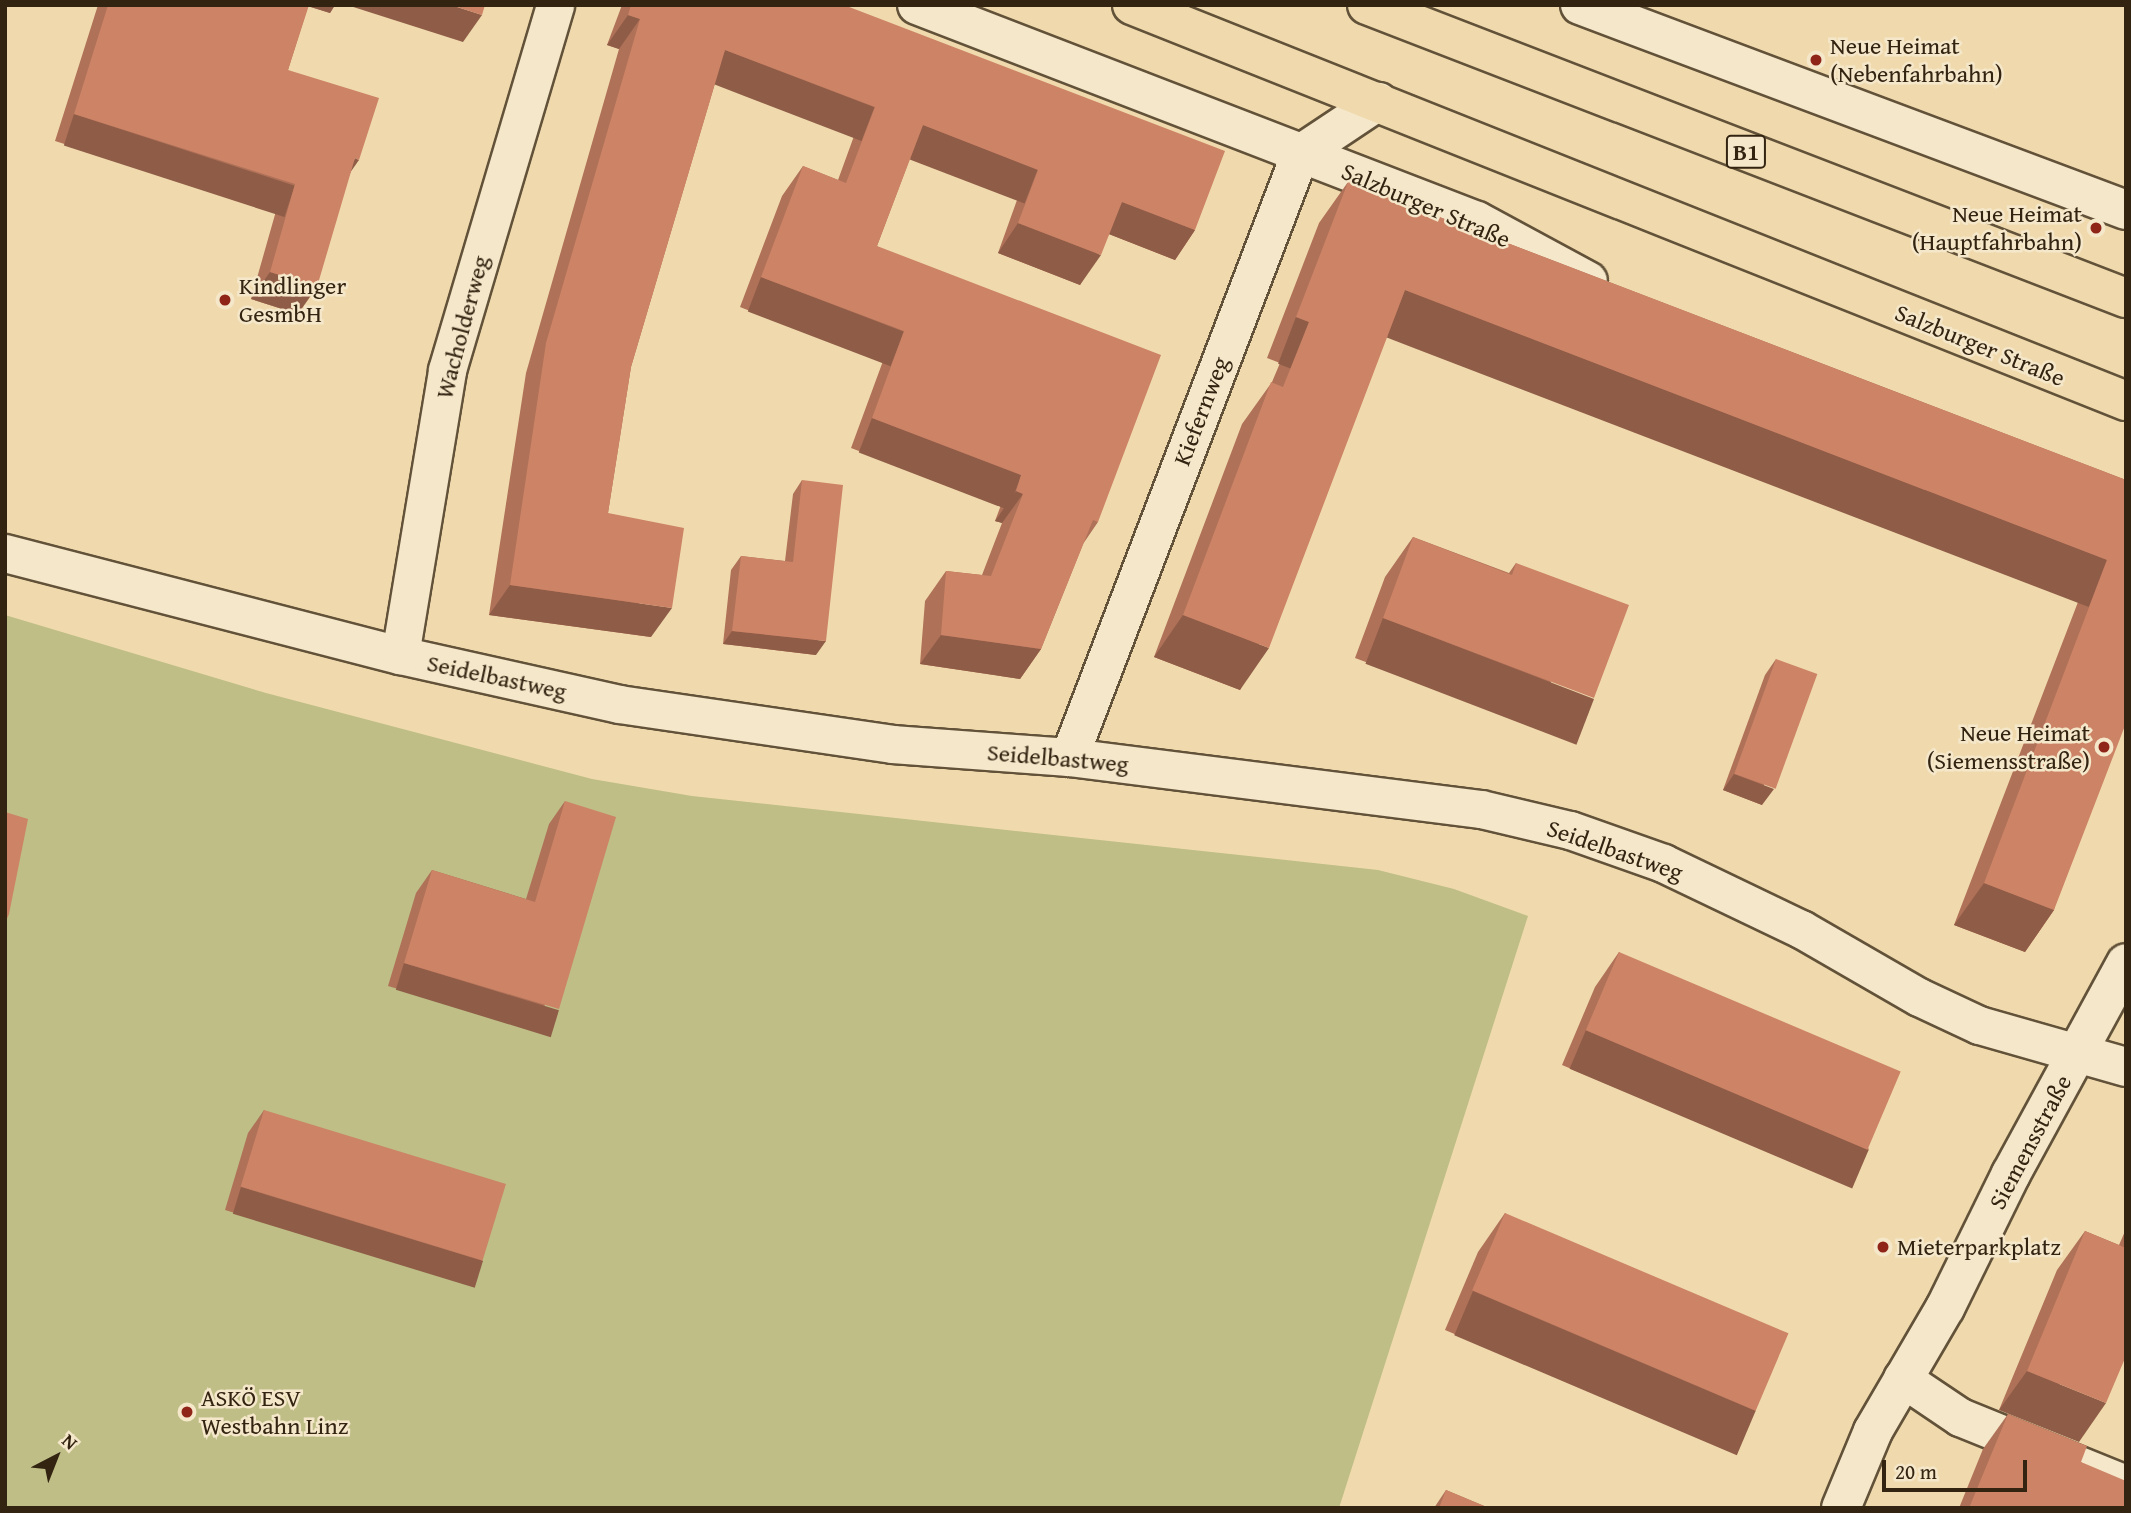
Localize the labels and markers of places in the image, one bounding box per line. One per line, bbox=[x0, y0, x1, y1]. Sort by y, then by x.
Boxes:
place label: Neue Heimat (Nebenfahrbahn) bbox=[1830, 32, 2003, 88]
marker: Neue Heimat (Nebenfahrbahn) bbox=[1808, 52, 1824, 68]
place label: Neue Heimat (Hauptfahrbahn) bbox=[1912, 200, 2082, 256]
marker: Neue Heimat (Hauptfahrbahn) bbox=[2088, 220, 2104, 236]
place label: Kindlinger GesmbH bbox=[239, 272, 346, 328]
marker: Kindlinger GesmbH bbox=[217, 292, 233, 308]
place label: Neue Heimat (Siemensstraße) bbox=[1927, 719, 2090, 775]
marker: Neue Heimat (Siemensstraße) bbox=[2096, 739, 2112, 755]
place label: Mieterparkplatz bbox=[1897, 1233, 2061, 1261]
marker: Mieterparkplatz bbox=[1875, 1239, 1891, 1255]
place label: ASKÖ ESV Westbahn Linz bbox=[201, 1384, 348, 1440]
marker: ASKÖ ESV Westbahn Linz bbox=[179, 1404, 195, 1420]

